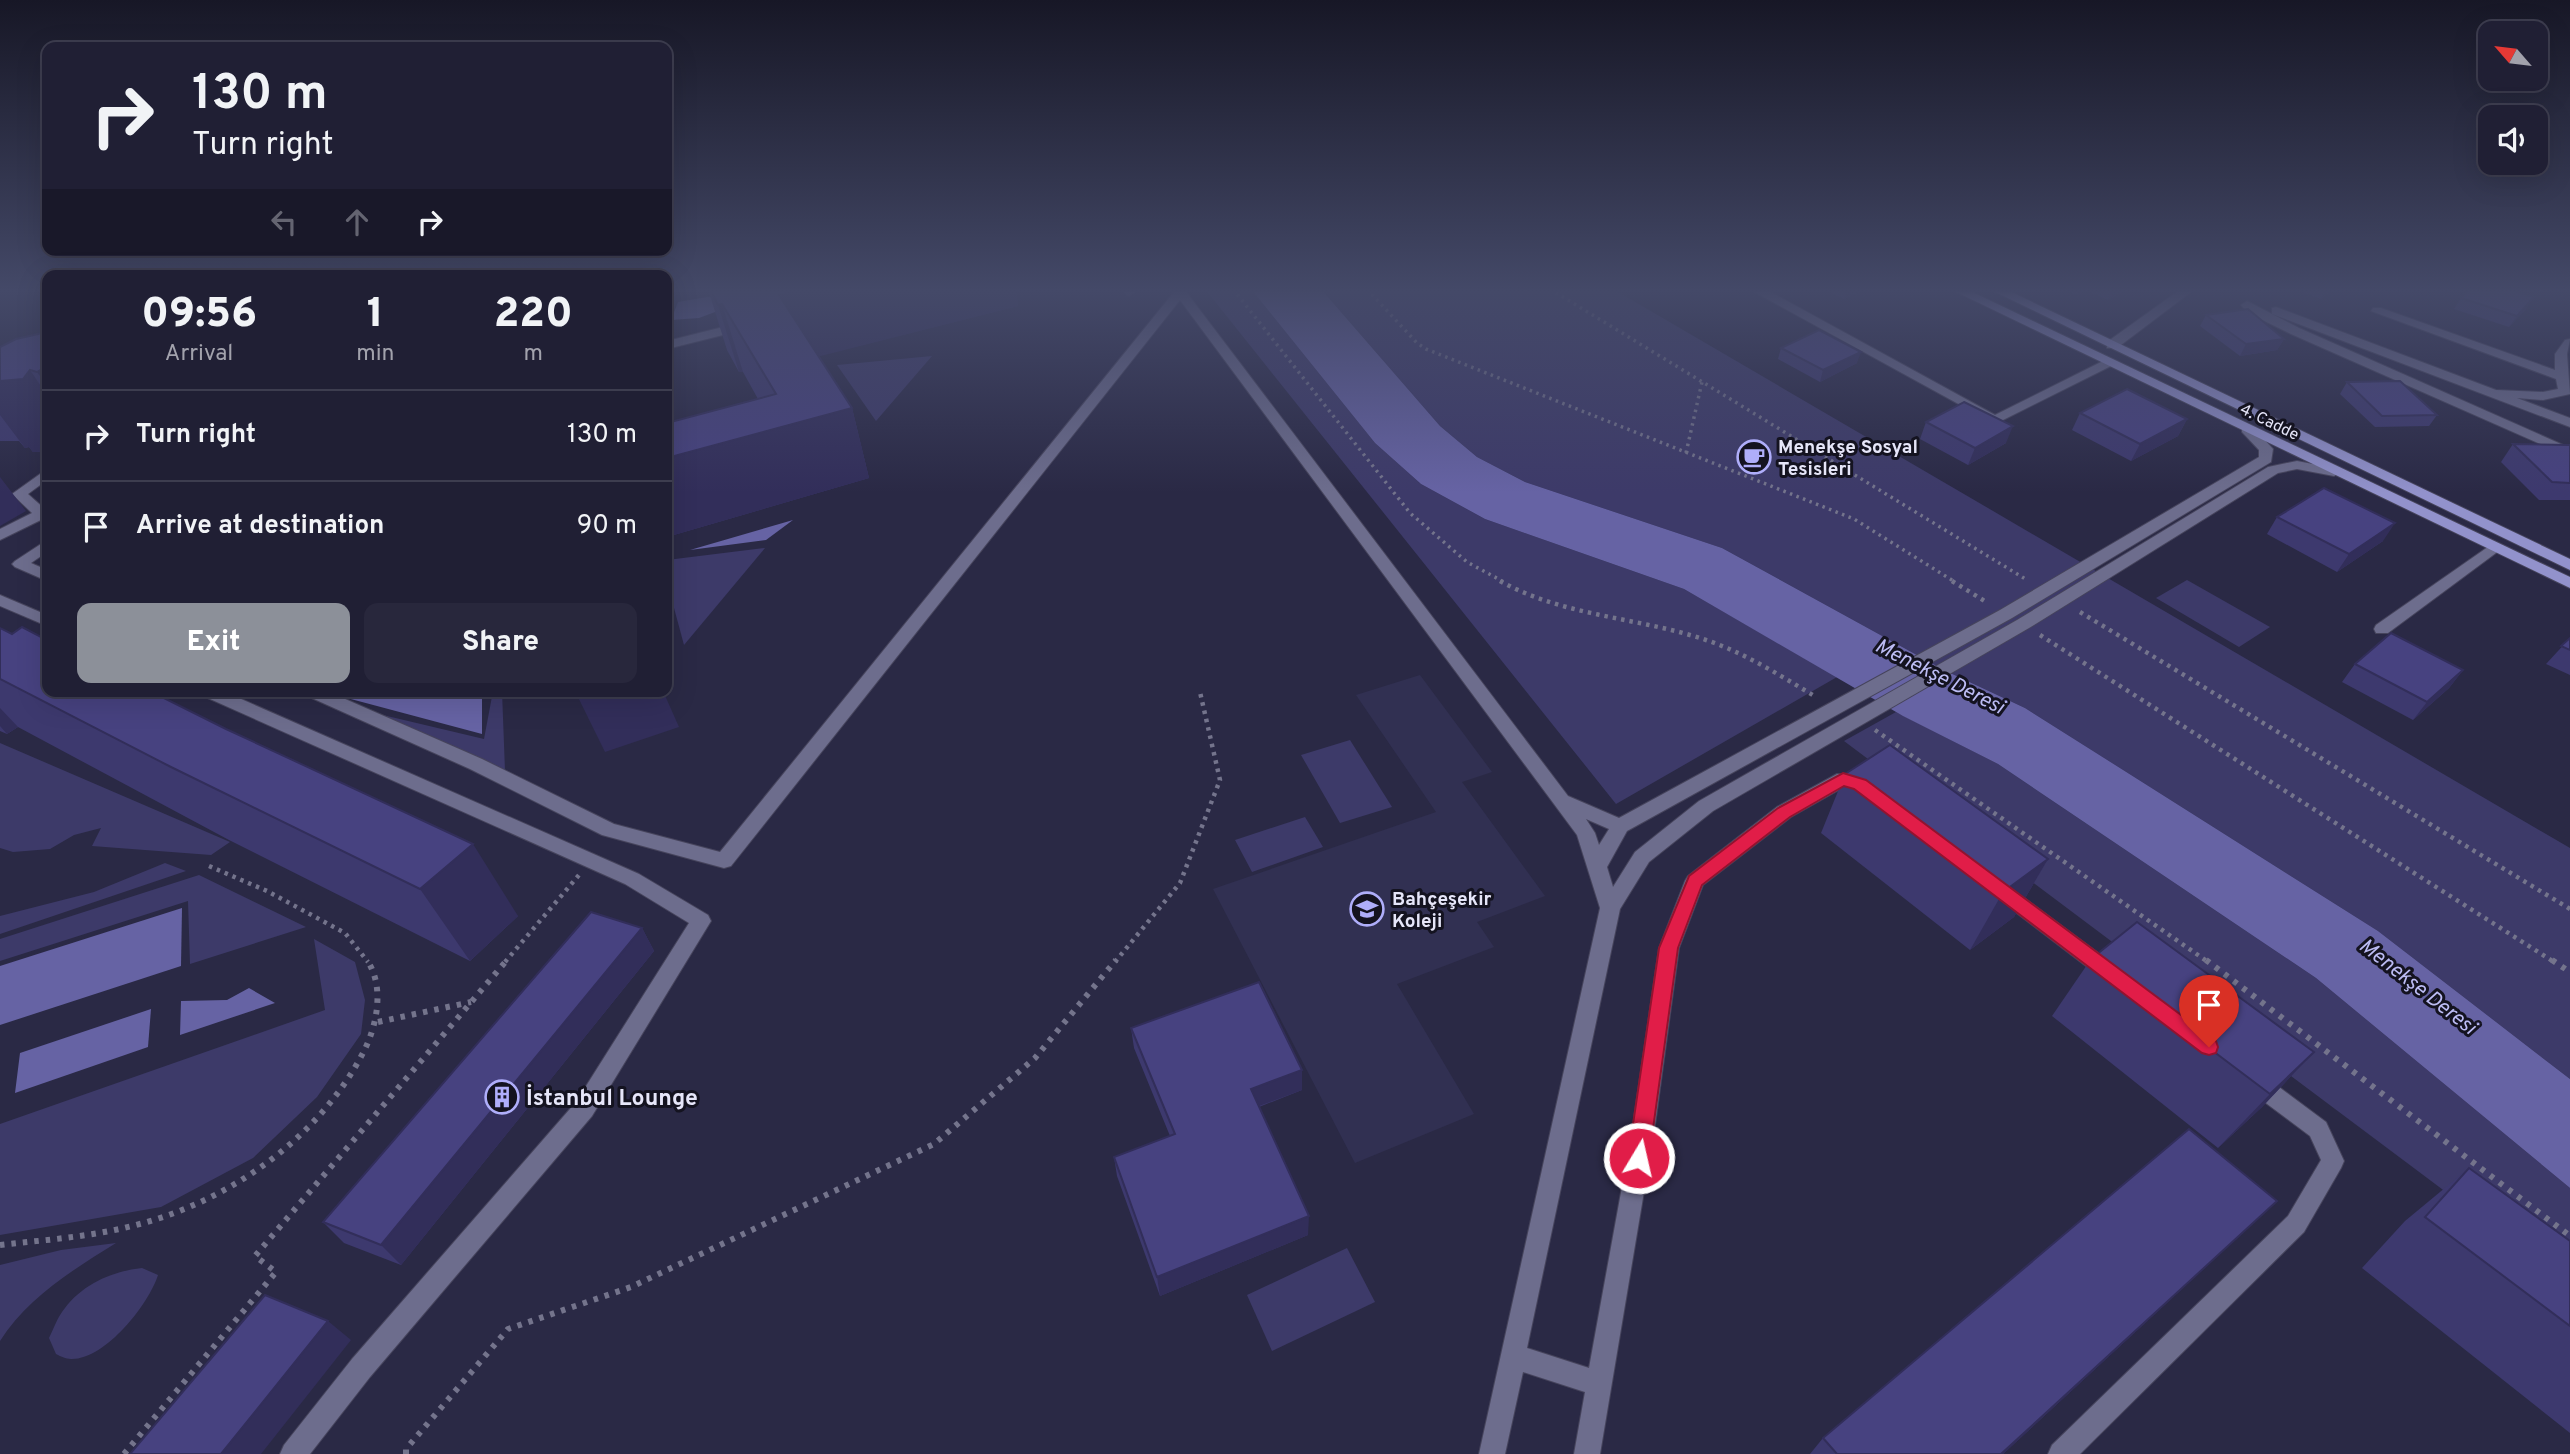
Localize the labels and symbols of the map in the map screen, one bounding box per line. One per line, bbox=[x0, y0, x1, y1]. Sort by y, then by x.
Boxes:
north arrow bbox=[2478, 21, 2548, 91]
street label: 4. Cadde bbox=[2236, 400, 2302, 446]
place label: Menekşe Sosyal Tesisleri bbox=[1778, 436, 1918, 482]
cafe icon: Menekşe Sosyal Tesisleri bbox=[1735, 438, 1773, 476]
water label: Menekşe Deresi bbox=[1870, 633, 2010, 722]
place label: Bahçeşekir Koleji bbox=[1392, 888, 1492, 934]
school or university icon: Bahçeşekir Koleji bbox=[1348, 890, 1386, 928]
water label: Menekşe Deresi bbox=[2353, 933, 2483, 1043]
pin bbox=[2179, 975, 2239, 1047]
building icon: İstanbul Lounge bbox=[483, 1078, 521, 1116]
place label: İstanbul Lounge bbox=[526, 1084, 698, 1114]
position arrow bbox=[1602, 1121, 1676, 1195]

